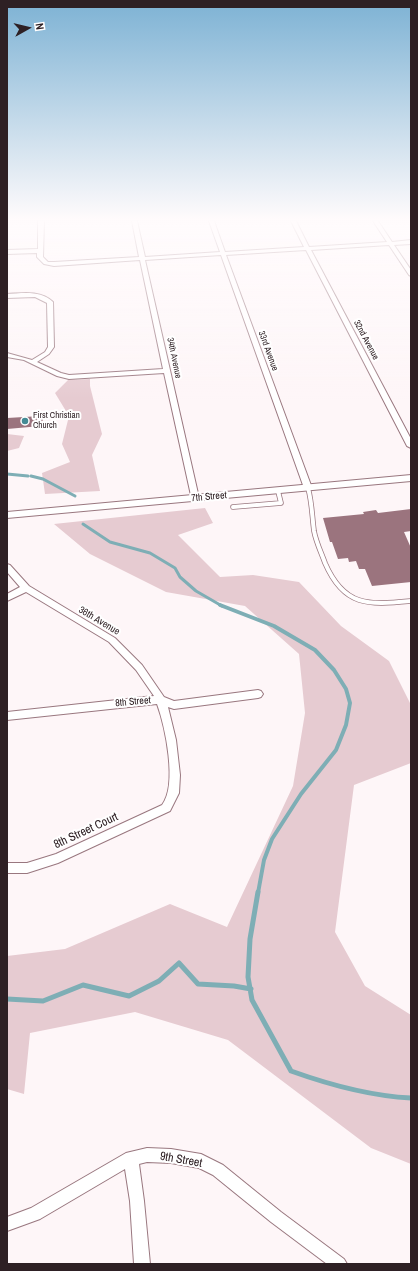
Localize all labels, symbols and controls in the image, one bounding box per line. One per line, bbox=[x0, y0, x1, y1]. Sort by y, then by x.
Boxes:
north arrow bbox=[8, 8, 48, 48]
text: N bbox=[32, 22, 47, 31]
street label: 32nd Avenue bbox=[351, 318, 381, 362]
street label: 33rd Avenue bbox=[256, 330, 280, 372]
street label: 34th Avenue bbox=[164, 337, 184, 379]
place label: First Christian Church bbox=[33, 411, 80, 432]
marker: First Christian Church bbox=[20, 416, 30, 426]
street label: 7th Street bbox=[191, 489, 227, 505]
street label: 36th Avenue bbox=[76, 604, 122, 638]
street label: 8th Street bbox=[115, 694, 151, 710]
street label: 8th Street Court bbox=[51, 810, 121, 852]
street label: 9th Street bbox=[159, 1149, 203, 1171]

